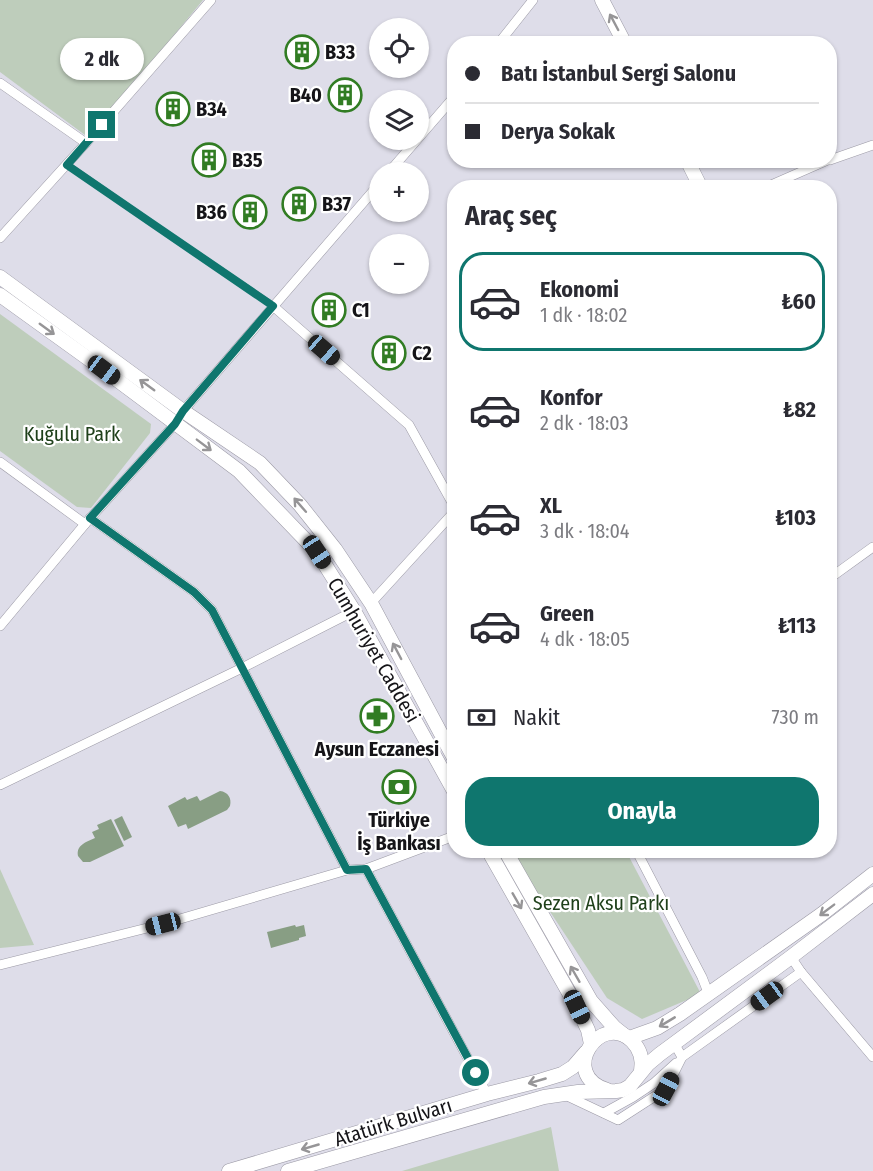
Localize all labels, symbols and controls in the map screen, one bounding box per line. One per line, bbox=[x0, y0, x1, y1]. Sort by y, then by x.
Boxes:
one-way arrow bbox=[607, 13, 619, 31]
map controls bbox=[369, 18, 429, 294]
button: locate bbox=[369, 18, 429, 78]
building icon: B33 bbox=[284, 34, 320, 70]
callout: 2 dk bbox=[60, 38, 144, 80]
place label: B33 bbox=[325, 40, 355, 64]
text: 2 dk bbox=[85, 47, 119, 71]
text: Batı İstanbul Sergi Salonu bbox=[501, 60, 736, 87]
building icon: B40 bbox=[327, 77, 363, 113]
place label: B40 bbox=[290, 83, 322, 107]
button: layers bbox=[369, 90, 429, 150]
building icon: B34 bbox=[155, 91, 191, 127]
place label: B34 bbox=[196, 97, 227, 121]
route end bbox=[88, 111, 115, 138]
text: Derya Sokak bbox=[501, 118, 615, 145]
building icon: B35 bbox=[191, 142, 227, 178]
place label: B35 bbox=[232, 148, 263, 172]
button: + bbox=[369, 162, 429, 222]
building icon: B37 bbox=[281, 186, 317, 222]
place label: B37 bbox=[322, 192, 352, 216]
building icon: B36 bbox=[232, 194, 268, 230]
place label: B36 bbox=[196, 200, 227, 224]
text: Araç seç bbox=[465, 200, 557, 232]
button: − bbox=[369, 234, 429, 294]
icon: car bbox=[468, 275, 522, 329]
text: Ekonomi bbox=[540, 276, 619, 303]
text: ₺60 bbox=[781, 288, 816, 315]
building icon: C1 bbox=[311, 292, 347, 328]
place label: C1 bbox=[352, 298, 370, 322]
text: 1 dk · 18:02 bbox=[540, 303, 627, 327]
one-way arrow bbox=[39, 323, 55, 335]
car bbox=[305, 331, 343, 369]
building icon: C2 bbox=[371, 335, 407, 371]
place label: C2 bbox=[412, 341, 432, 365]
car bbox=[84, 352, 124, 388]
one-way arrow bbox=[140, 379, 156, 391]
icon: car bbox=[468, 383, 522, 437]
text: Konfor bbox=[540, 384, 602, 411]
text: ₺82 bbox=[783, 396, 816, 423]
text: 2 dk · 18:03 bbox=[540, 411, 628, 435]
park label: Kuğulu Park bbox=[24, 422, 121, 446]
one-way arrow bbox=[195, 439, 211, 452]
icon: car bbox=[468, 491, 522, 545]
text: XL bbox=[540, 492, 562, 519]
one-way arrow bbox=[293, 498, 307, 513]
text: ₺103 bbox=[775, 504, 816, 531]
text: 3 dk · 18:04 bbox=[540, 519, 630, 543]
car bbox=[300, 532, 334, 572]
street label: Cumhuriyet Caddesi bbox=[323, 573, 425, 727]
icon: car bbox=[468, 599, 522, 653]
text: Green bbox=[540, 600, 594, 627]
text: ₺113 bbox=[778, 612, 816, 639]
text: 4 dk · 18:05 bbox=[540, 627, 630, 651]
one-way arrow bbox=[391, 643, 403, 660]
pharmacy icon: Aysun Eczanesi bbox=[359, 698, 395, 734]
icon: cash bbox=[465, 701, 498, 734]
text: Nakit bbox=[513, 704, 560, 731]
text: 730 m bbox=[772, 705, 819, 729]
place label: Aysun Eczanesi bbox=[314, 737, 439, 761]
bank icon: Türkiye İş Bankası bbox=[381, 769, 417, 805]
button: Onayla bbox=[465, 777, 819, 846]
place label: Türkiye İş Bankası bbox=[357, 808, 441, 855]
park label: Sezen Aksu Parkı bbox=[533, 891, 669, 915]
one-way arrow bbox=[512, 892, 523, 910]
one-way arrow bbox=[819, 903, 835, 916]
car bbox=[143, 911, 183, 937]
one-way arrow bbox=[569, 965, 580, 983]
car bbox=[747, 978, 787, 1014]
car bbox=[561, 987, 593, 1027]
one-way arrow bbox=[659, 1016, 676, 1028]
route start bbox=[462, 1059, 489, 1086]
car bbox=[650, 1069, 682, 1109]
one-way arrow bbox=[528, 1076, 547, 1087]
street label: Atatürk Bulvarı bbox=[331, 1093, 455, 1151]
one-way arrow bbox=[301, 1142, 320, 1153]

